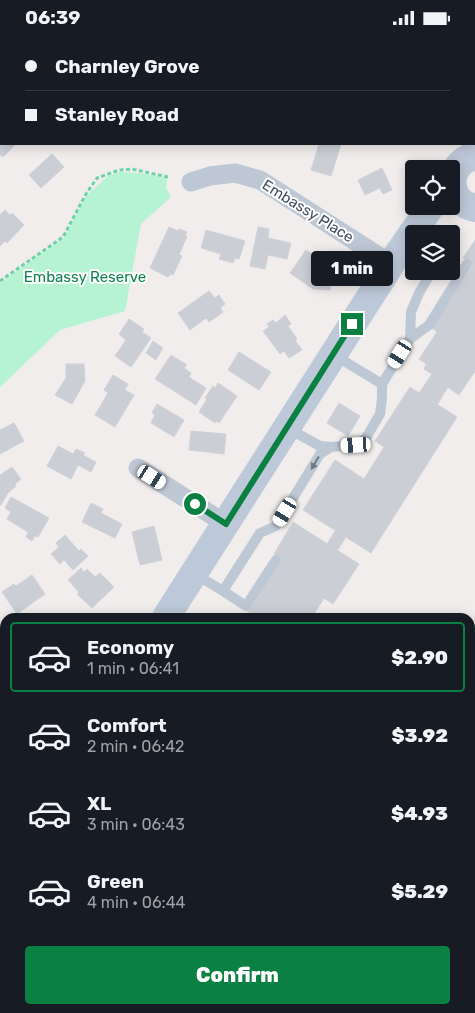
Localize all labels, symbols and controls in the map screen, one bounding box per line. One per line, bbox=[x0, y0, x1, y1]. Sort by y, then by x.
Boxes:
text: 06:39 bbox=[25, 6, 81, 29]
text: Charnley Grove bbox=[55, 55, 200, 78]
text: Stanley Road bbox=[55, 103, 179, 126]
map controls bbox=[405, 160, 460, 280]
button: locate bbox=[405, 160, 460, 215]
street label: Embassy Place bbox=[259, 176, 357, 246]
button: layers bbox=[405, 225, 460, 280]
callout: 1 min bbox=[311, 251, 393, 287]
text: 1 min bbox=[331, 259, 373, 278]
park label: Embassy Reserve bbox=[24, 268, 146, 286]
route end bbox=[341, 313, 363, 335]
car bbox=[385, 337, 414, 371]
car bbox=[340, 437, 371, 453]
one-way arrow bbox=[310, 456, 319, 469]
car bbox=[135, 463, 168, 491]
route start bbox=[184, 493, 206, 515]
car bbox=[270, 495, 299, 529]
icon: car bbox=[27, 635, 72, 680]
text: Economy bbox=[87, 636, 174, 659]
text: $2.90 bbox=[391, 646, 448, 669]
text: 1 min · 06:41 bbox=[87, 659, 179, 678]
icon: car bbox=[27, 713, 72, 758]
text: Comfort bbox=[87, 714, 167, 737]
text: $3.92 bbox=[392, 724, 448, 747]
text: 2 min · 06:42 bbox=[87, 737, 184, 756]
icon: car bbox=[27, 791, 72, 836]
text: XL bbox=[87, 792, 111, 815]
text: $4.93 bbox=[391, 802, 448, 825]
text: 3 min · 06:43 bbox=[87, 815, 185, 834]
icon: car bbox=[27, 869, 72, 914]
text: Green bbox=[87, 870, 144, 893]
text: $5.29 bbox=[391, 880, 448, 903]
text: 4 min · 06:44 bbox=[87, 893, 186, 912]
button: Confirm bbox=[25, 946, 450, 1004]

